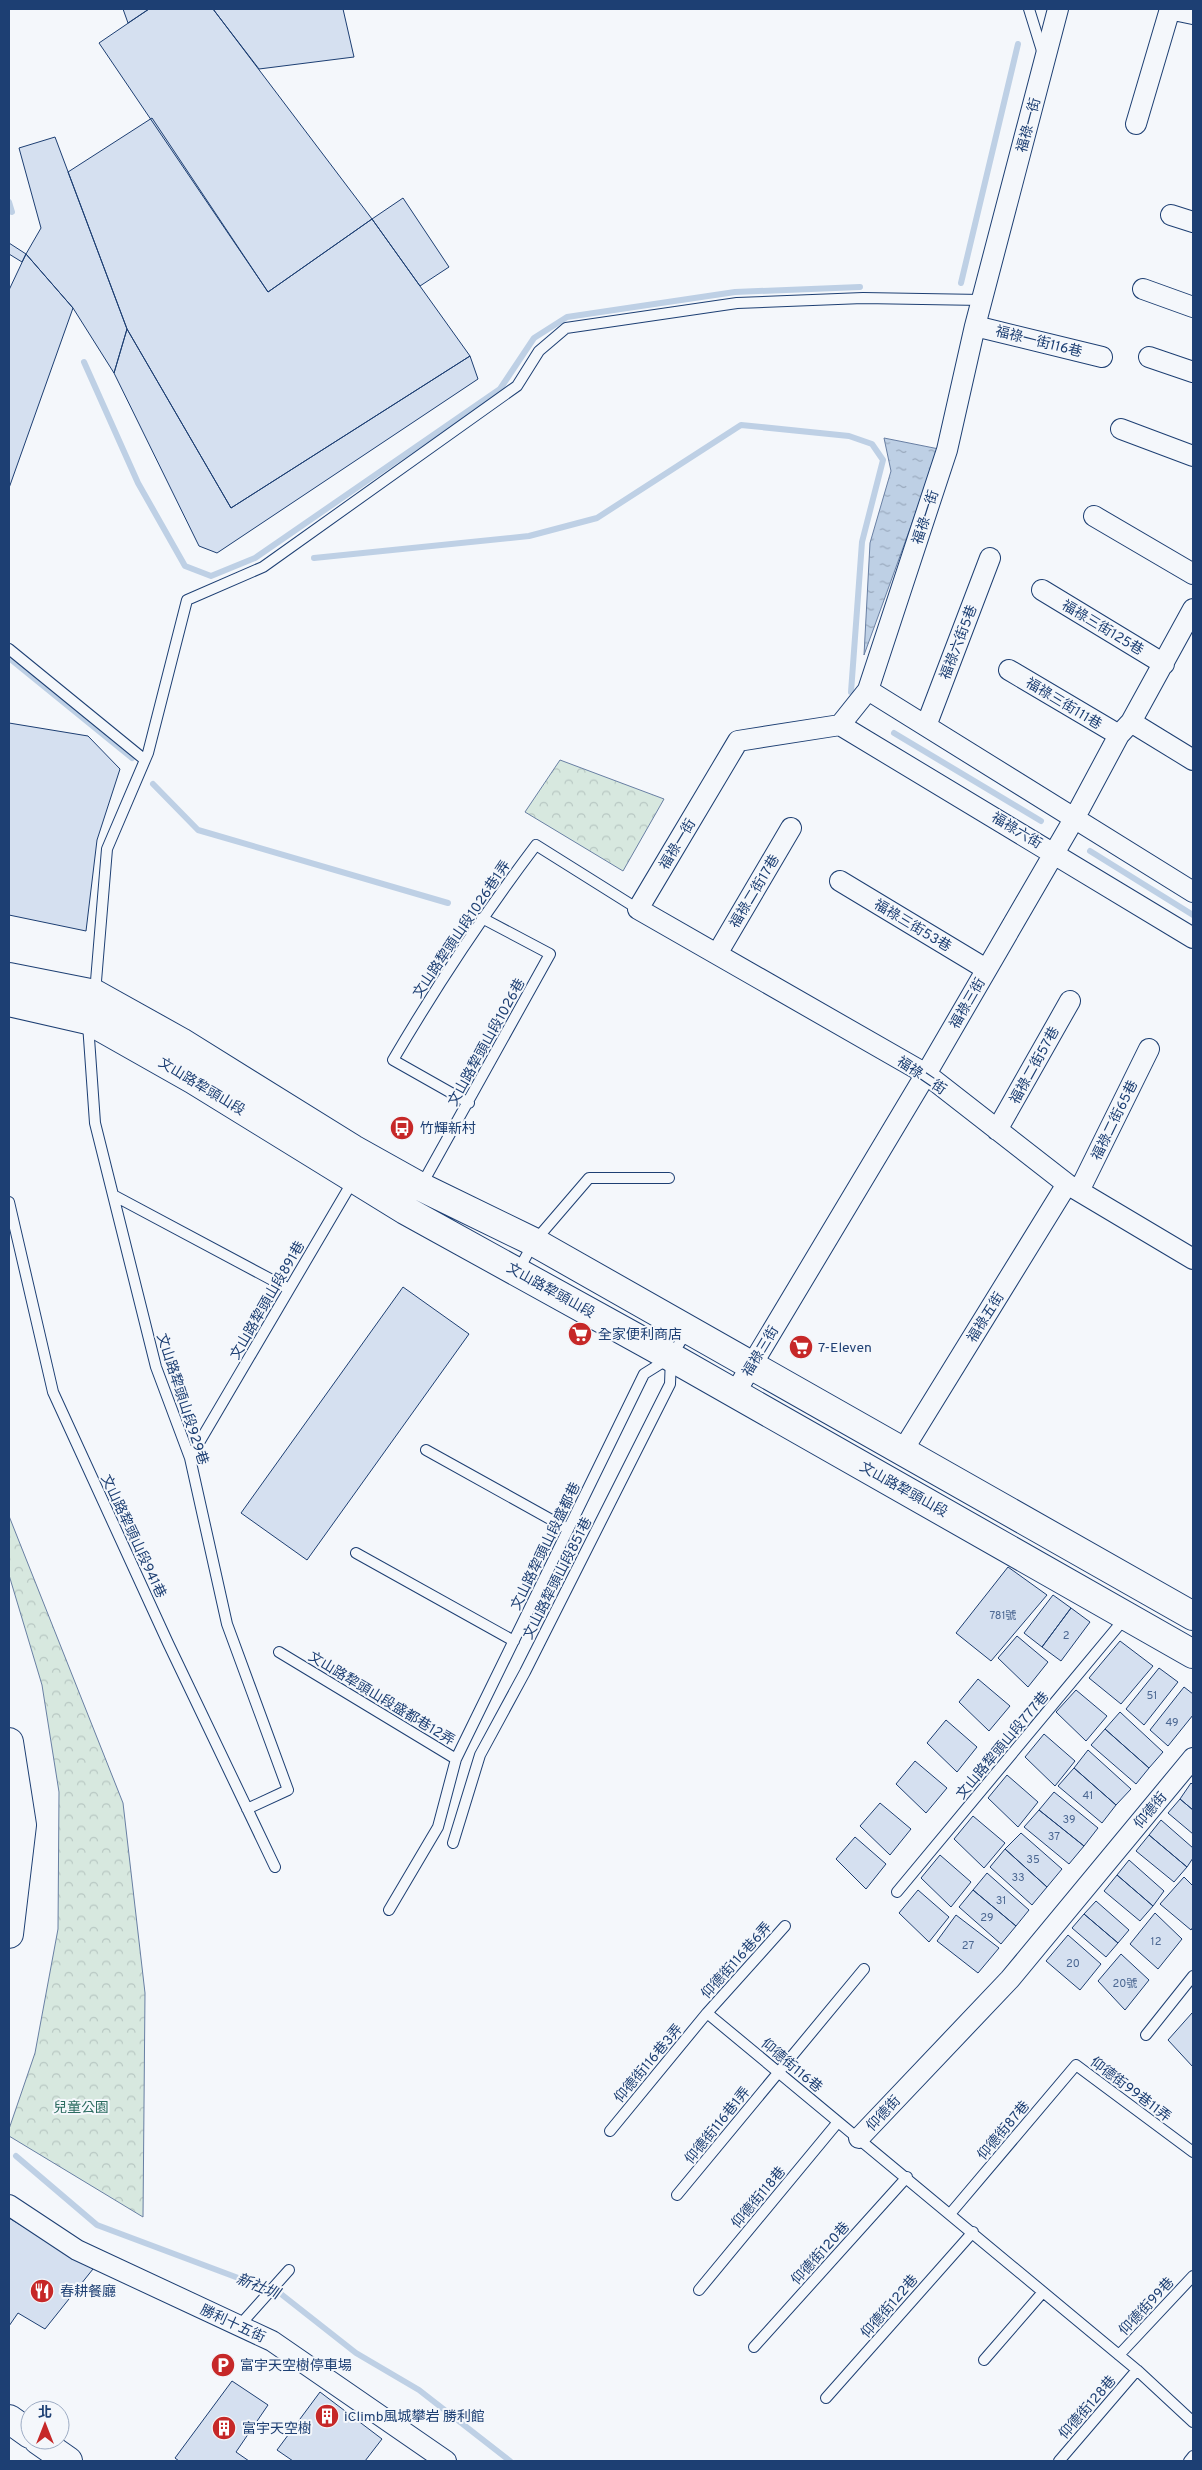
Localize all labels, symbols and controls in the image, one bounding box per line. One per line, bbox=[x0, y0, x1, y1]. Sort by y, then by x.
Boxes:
street label: 福祿一街 bbox=[1014, 96, 1045, 155]
street label: 福祿一街116巷 bbox=[993, 323, 1084, 361]
street label: 福祿一街 bbox=[910, 488, 943, 547]
street label: 福祿三街125巷 bbox=[1058, 597, 1146, 659]
street label: 福祿六街5巷 bbox=[937, 603, 981, 682]
street label: 福祿三街111巷 bbox=[1022, 675, 1104, 734]
street label: 福祿六街 bbox=[988, 810, 1045, 853]
street label: 福祿一街 bbox=[657, 816, 700, 873]
street label: 福祿二街17巷 bbox=[727, 852, 784, 932]
street label: 文山路犂頭山段1026巷1弄 bbox=[410, 858, 515, 1002]
street label: 福祿三街53巷 bbox=[871, 897, 954, 956]
street label: 福祿三街 bbox=[947, 975, 990, 1032]
street label: 文山路犂頭山段1026巷 bbox=[445, 976, 529, 1109]
street label: 福祿二街57巷 bbox=[1007, 1024, 1064, 1107]
street label: 福祿二街 bbox=[893, 1054, 949, 1099]
street label: 文山路犂頭山段 bbox=[155, 1055, 248, 1120]
street label: 福祿二街65巷 bbox=[1089, 1078, 1142, 1164]
bus stop icon: 竹輝新村 bbox=[389, 1115, 415, 1141]
place label: 竹輝新村 bbox=[420, 1120, 476, 1138]
street label: 文山路犂頭山段891巷 bbox=[227, 1239, 309, 1363]
street label: 文山路犂頭山段 bbox=[503, 1260, 597, 1323]
street label: 福祿五街 bbox=[964, 1290, 1008, 1346]
supermarket icon: 全家便利商店 bbox=[567, 1321, 593, 1347]
street label: 福祿三街 bbox=[740, 1323, 783, 1380]
place label: 全家便利商店 bbox=[598, 1326, 682, 1344]
street label: 文山路犂頭山段929巷 bbox=[152, 1332, 211, 1467]
supermarket icon: 7-Eleven bbox=[788, 1334, 814, 1360]
place label: 7-Eleven bbox=[818, 1340, 872, 1357]
street label: 文山路犂頭山段 bbox=[856, 1459, 950, 1522]
street label: 文山路犂頭山段941巷 bbox=[97, 1472, 169, 1601]
street label: 文山路犂頭山段盛都巷 bbox=[507, 1480, 585, 1613]
street label: 文山路犂頭山段851巷 bbox=[520, 1515, 596, 1642]
house number: 781號 bbox=[989, 1609, 1017, 1623]
house number: 2 bbox=[1063, 1629, 1069, 1643]
street label: 文山路犂頭山段盛都巷12弄 bbox=[305, 1648, 458, 1750]
street label: 文山路犂頭山段777巷 bbox=[953, 1689, 1053, 1803]
house number: 51 bbox=[1147, 1689, 1157, 1703]
house number: 49 bbox=[1165, 1716, 1179, 1730]
house number: 41 bbox=[1083, 1789, 1093, 1803]
street label: 仰德街 bbox=[1130, 1789, 1171, 1833]
house number: 39 bbox=[1063, 1813, 1075, 1827]
house number: 37 bbox=[1048, 1830, 1060, 1844]
house number: 35 bbox=[1026, 1853, 1040, 1867]
house number: 33 bbox=[1011, 1871, 1025, 1885]
house number: 31 bbox=[996, 1894, 1006, 1908]
house number: 29 bbox=[980, 1911, 994, 1925]
street label: 仰德街116巷6弄 bbox=[698, 1919, 776, 2003]
house number: 12 bbox=[1151, 1935, 1161, 1949]
house number: 27 bbox=[962, 1939, 974, 1953]
house number: 20 bbox=[1066, 1957, 1080, 1971]
house number: 20號 bbox=[1113, 1977, 1137, 1991]
street label: 仰德街116巷3弄 bbox=[611, 2021, 687, 2107]
street label: 仰德街116巷 bbox=[757, 2035, 826, 2097]
street label: 仰德街99巷11弄 bbox=[1086, 2053, 1175, 2126]
street label: 仰德街116巷1弄 bbox=[681, 2083, 754, 2168]
street label: 仰德街 bbox=[863, 2092, 905, 2135]
street label: 仰德街87巷 bbox=[974, 2097, 1034, 2164]
park label: 兒童公園 bbox=[53, 2099, 109, 2117]
street label: 仰德街118巷 bbox=[728, 2163, 790, 2232]
street label: 仰德街120巷 bbox=[788, 2218, 854, 2289]
water label: 新社圳 bbox=[233, 2270, 284, 2305]
street label: 仰德街122巷 bbox=[857, 2271, 922, 2342]
street label: 仰德街99巷 bbox=[1115, 2274, 1178, 2339]
restaurant icon: 春耕餐廳 bbox=[29, 2278, 55, 2304]
place label: 春耕餐廳 bbox=[60, 2283, 116, 2301]
street label: 勝利十五街 bbox=[197, 2302, 268, 2347]
parking icon: 富宇天空樹停車場 bbox=[210, 2352, 236, 2378]
place label: 富宇天空樹停車場 bbox=[240, 2357, 352, 2375]
street label: 仰德街128巷 bbox=[1055, 2372, 1120, 2443]
north arrow bbox=[20, 2400, 70, 2450]
building icon: iClimb風城攀岩 勝利館 bbox=[314, 2403, 340, 2429]
text: 北 bbox=[38, 2405, 52, 2422]
place label: iClimb風城攀岩 勝利館 bbox=[344, 2408, 485, 2426]
building icon: 富宇天空樹 bbox=[211, 2415, 237, 2441]
place label: 富宇天空樹 bbox=[242, 2420, 312, 2438]

